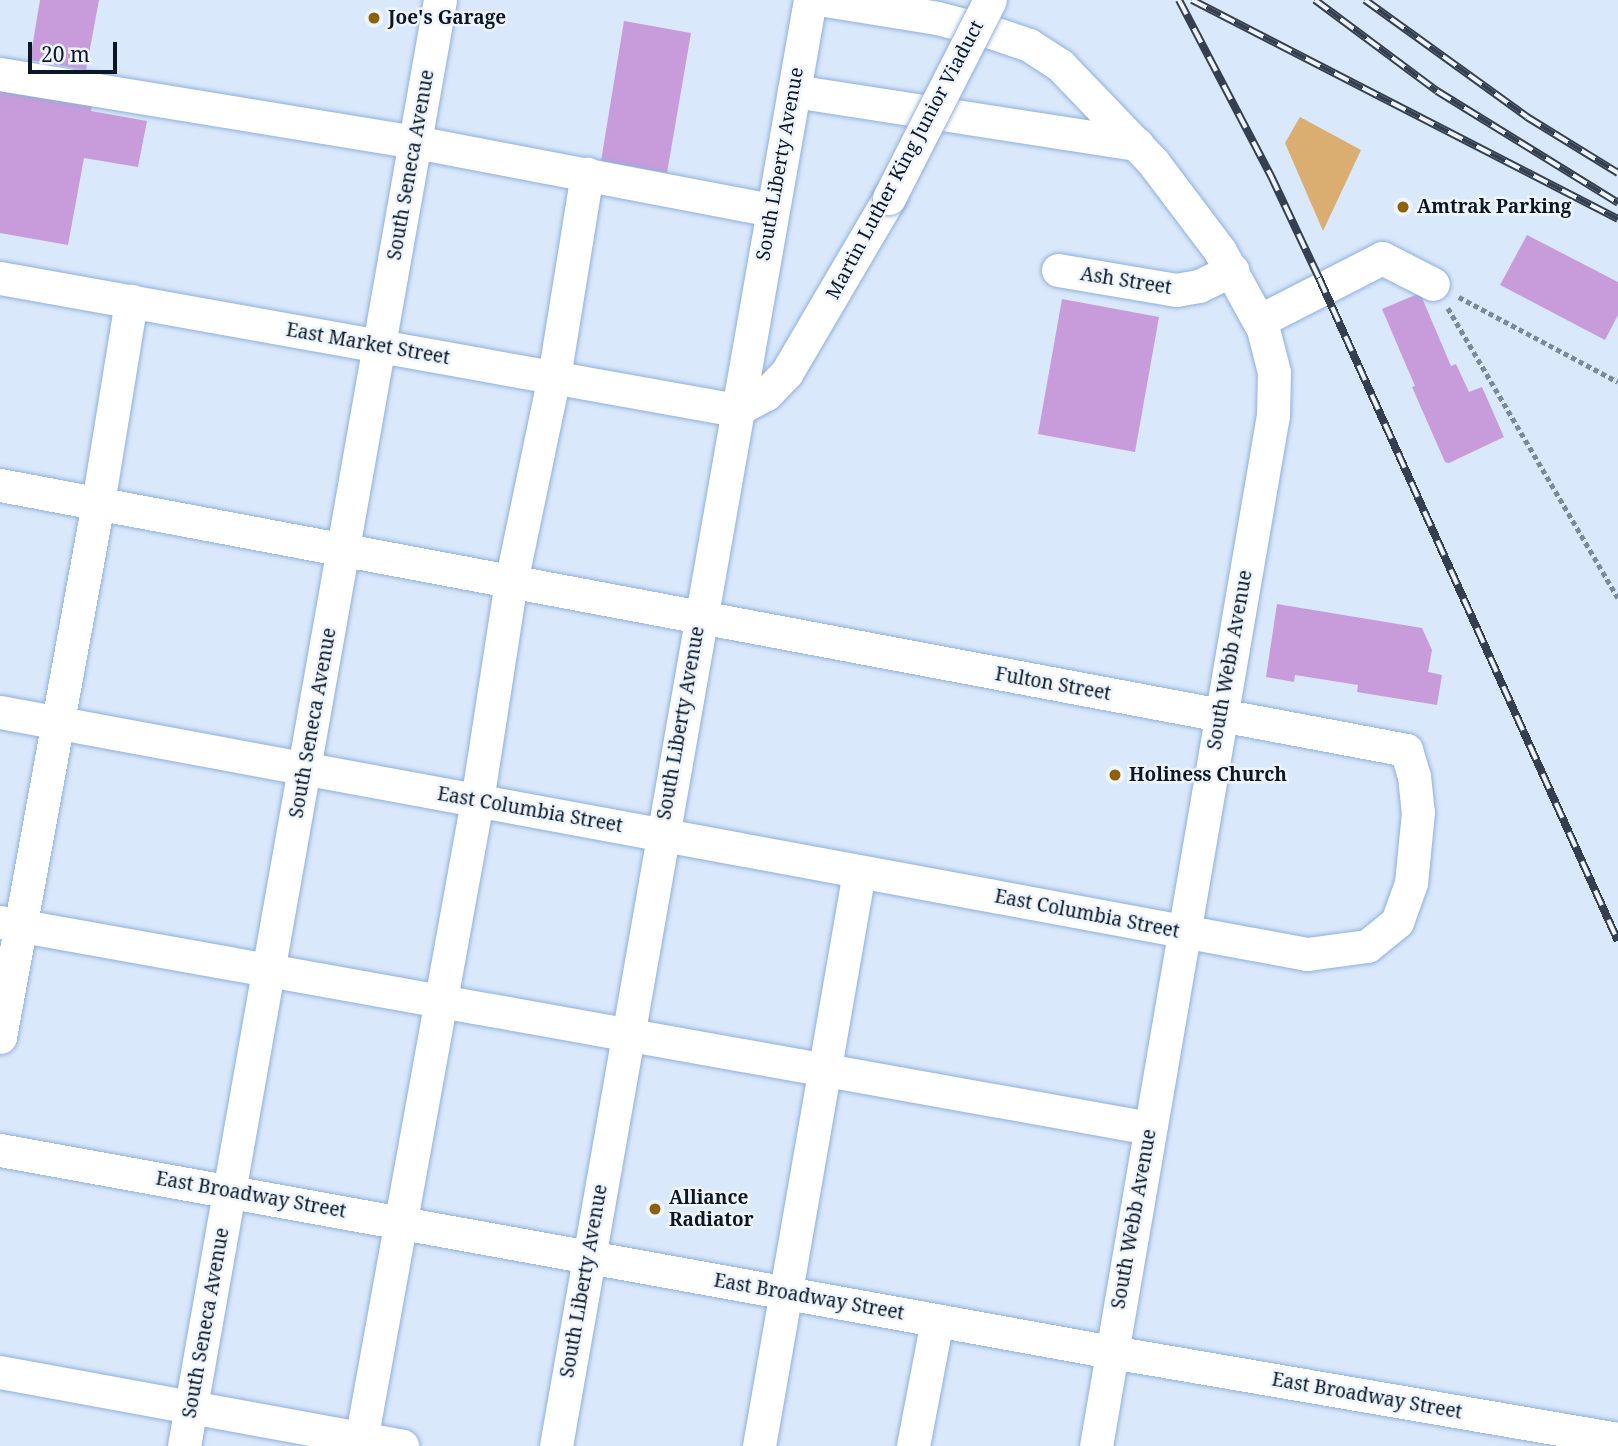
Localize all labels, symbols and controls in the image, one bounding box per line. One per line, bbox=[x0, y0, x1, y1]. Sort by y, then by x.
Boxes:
place label: Joe's Garage bbox=[388, 7, 506, 29]
marker: Joe's Garage bbox=[366, 10, 382, 26]
street label: Martin Luther King Junior Viaduct bbox=[822, 17, 988, 303]
scale bar bbox=[32, 28, 121, 72]
text: 20 m bbox=[41, 40, 90, 68]
street label: South Liberty Avenue bbox=[752, 65, 808, 263]
street label: South Seneca Avenue bbox=[383, 68, 439, 262]
place label: Amtrak Parking bbox=[1417, 196, 1571, 218]
marker: Amtrak Parking bbox=[1395, 199, 1411, 215]
street label: Ash Street bbox=[1079, 263, 1173, 299]
street label: East Market Street bbox=[284, 318, 452, 370]
street label: South Webb Avenue bbox=[1203, 568, 1257, 752]
street label: South Liberty Avenue bbox=[653, 624, 709, 822]
street label: South Seneca Avenue bbox=[285, 626, 341, 820]
street label: Fulton Street bbox=[993, 663, 1113, 705]
place label: Holiness Church bbox=[1129, 764, 1287, 786]
marker: Holiness Church bbox=[1107, 767, 1123, 783]
street label: East Columbia Street bbox=[436, 782, 624, 838]
street label: East Columbia Street bbox=[993, 885, 1181, 943]
street label: South Webb Avenue bbox=[1107, 1127, 1161, 1311]
street label: East Broadway Street bbox=[154, 1167, 348, 1223]
street label: South Liberty Avenue bbox=[556, 1182, 612, 1380]
place label: Alliance Radiator bbox=[669, 1187, 754, 1231]
marker: Alliance Radiator bbox=[647, 1201, 663, 1217]
street label: South Seneca Avenue bbox=[178, 1226, 234, 1420]
street label: East Broadway Street bbox=[712, 1269, 906, 1325]
street label: East Broadway Street bbox=[1270, 1368, 1464, 1424]

